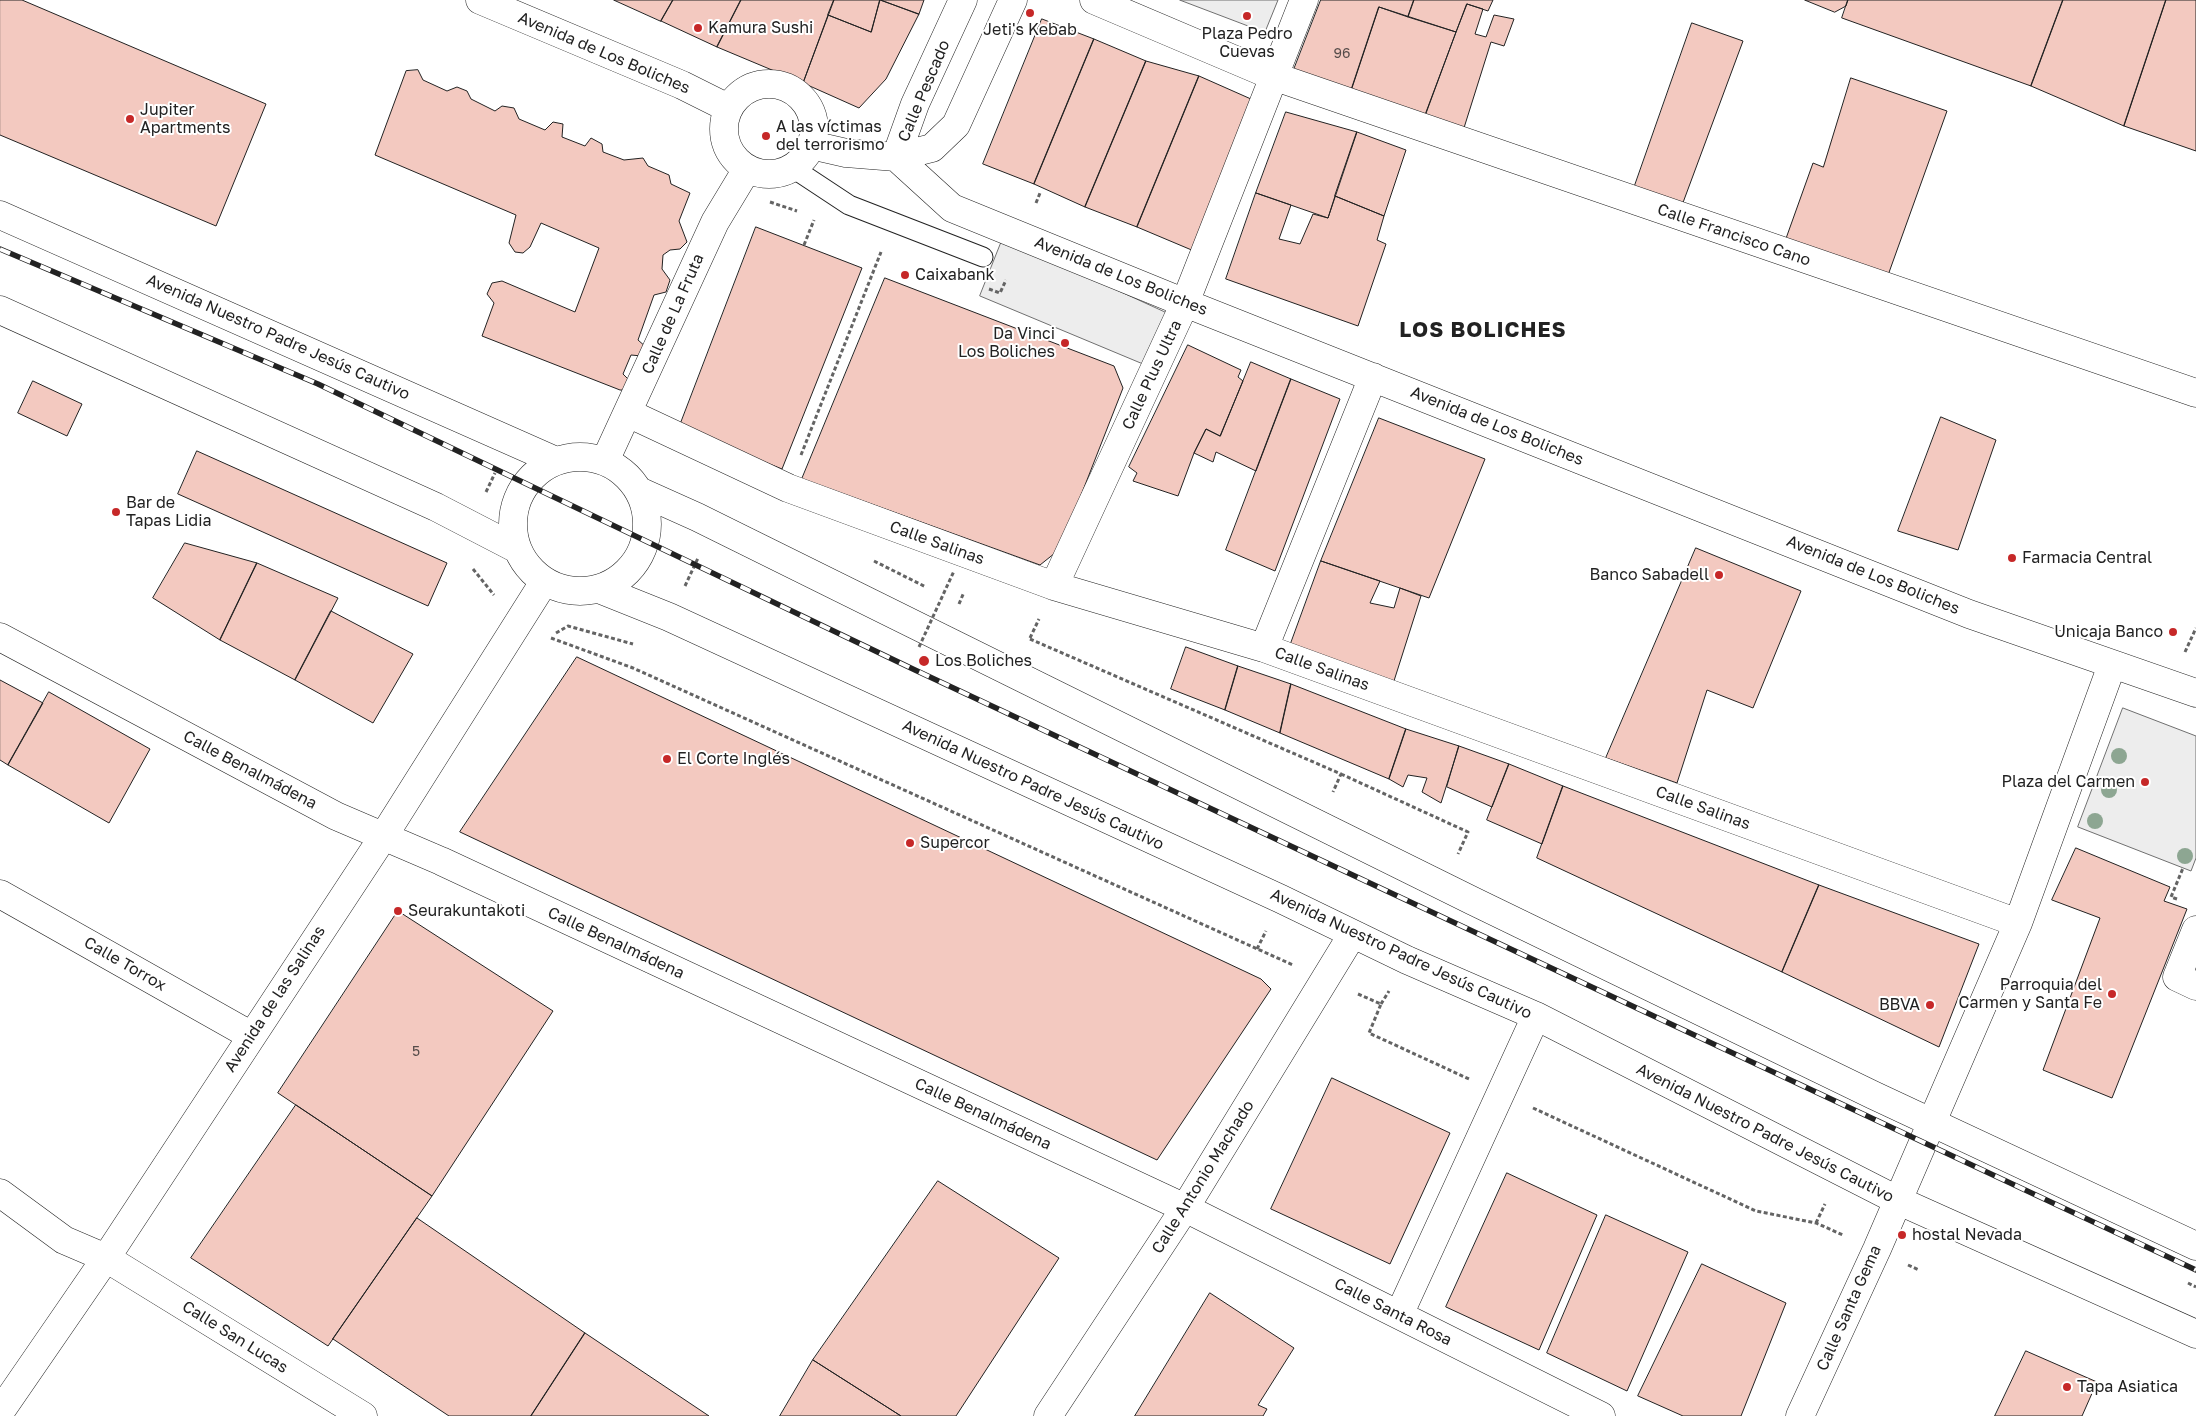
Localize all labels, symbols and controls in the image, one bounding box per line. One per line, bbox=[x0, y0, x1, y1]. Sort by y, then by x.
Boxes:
marker: Jeti's Kebab bbox=[1024, 7, 1036, 19]
street label: Avenida de Los Boliches bbox=[515, 8, 693, 98]
marker: Plaza Pedro Cuevas bbox=[1241, 10, 1253, 22]
place label: Kamura Sushi bbox=[708, 18, 813, 38]
place label: Jeti's Kebab bbox=[983, 20, 1077, 40]
marker: Kamura Sushi bbox=[692, 22, 704, 34]
place label: Plaza Pedro Cuevas bbox=[1202, 24, 1292, 62]
street label: Calle Pescado bbox=[894, 37, 954, 145]
house number: 96 bbox=[1334, 46, 1350, 62]
place label: Jupiter Apartments bbox=[140, 100, 231, 138]
marker: Jupiter Apartments bbox=[124, 113, 136, 125]
place label: A las víctimas del terrorismo bbox=[776, 117, 885, 155]
marker: A las víctimas del terrorismo bbox=[760, 130, 772, 142]
street label: Calle Francisco Cano bbox=[1655, 200, 1813, 270]
street label: Avenida de Los Boliches bbox=[1032, 232, 1210, 320]
street label: Calle de La Fruta bbox=[638, 251, 708, 377]
place label: Caixabank bbox=[915, 265, 995, 285]
marker: Caixabank bbox=[899, 269, 911, 281]
street label: Avenida Nuestro Padre Jesús Cautivo bbox=[143, 270, 413, 404]
street label: Calle Plus Ultra bbox=[1118, 317, 1186, 433]
district label: LOS BOLICHES bbox=[1398, 317, 1568, 343]
place label: Da Vinci Los Boliches bbox=[958, 324, 1055, 362]
marker: Da Vinci Los Boliches bbox=[1059, 337, 1071, 349]
street label: Avenida de Los Boliches bbox=[1408, 382, 1586, 470]
place label: Bar de Tapas Lidia bbox=[126, 493, 211, 531]
marker: Bar de Tapas Lidia bbox=[110, 506, 122, 518]
street label: Calle Salinas bbox=[887, 517, 987, 569]
street label: Avenida de Los Boliches bbox=[1784, 531, 1962, 619]
place label: Farmacia Central bbox=[2022, 548, 2152, 568]
marker: Farmacia Central bbox=[2006, 552, 2018, 564]
place label: Banco Sabadell bbox=[1590, 565, 1709, 585]
marker: Banco Sabadell bbox=[1713, 569, 1725, 581]
place label: Unicaja Banco bbox=[2054, 622, 2163, 642]
marker: Unicaja Banco bbox=[2167, 626, 2179, 638]
street label: Calle Salinas bbox=[1272, 643, 1372, 695]
place label: Los Boliches bbox=[935, 651, 1032, 671]
marker: Los Boliches bbox=[917, 654, 931, 668]
street label: Avenida Nuestro Padre Jesús Cautivo bbox=[899, 716, 1167, 854]
street label: Calle Benalmádena bbox=[180, 727, 320, 813]
place label: El Corte Inglés bbox=[677, 749, 790, 769]
marker: El Corte Inglés bbox=[661, 753, 673, 765]
place label: Plaza del Carmen bbox=[2001, 772, 2135, 792]
marker: Plaza del Carmen bbox=[2139, 776, 2151, 788]
street label: Calle Salinas bbox=[1653, 782, 1753, 834]
place label: Supercor bbox=[920, 833, 990, 853]
marker: Supercor bbox=[904, 837, 916, 849]
street label: Avenida Nuestro Padre Jesús Cautivo bbox=[1267, 885, 1535, 1023]
place label: Seurakuntakoti bbox=[408, 901, 525, 921]
street label: Calle Benalmádena bbox=[545, 903, 687, 983]
marker: Seurakuntakoti bbox=[392, 905, 404, 917]
street label: Avenida de las Salinas bbox=[221, 922, 329, 1076]
street label: Calle Torrox bbox=[80, 933, 170, 995]
place label: Parroquia del Carmen y Santa Fe bbox=[1959, 975, 2102, 1013]
marker: Parroquia del Carmen y Santa Fe bbox=[2106, 988, 2118, 1000]
place label: BBVA bbox=[1879, 995, 1920, 1015]
marker: BBVA bbox=[1924, 999, 1936, 1011]
house number: 5 bbox=[412, 1044, 420, 1060]
street label: Avenida Nuestro Padre Jesús Cautivo bbox=[1633, 1059, 1897, 1207]
street label: Calle Benalmádena bbox=[912, 1074, 1054, 1154]
street label: Calle Antonio Machado bbox=[1148, 1097, 1258, 1257]
place label: hostal Nevada bbox=[1912, 1225, 2022, 1245]
marker: hostal Nevada bbox=[1896, 1229, 1908, 1241]
street label: Calle Santa Gema bbox=[1813, 1242, 1885, 1374]
street label: Calle Santa Rosa bbox=[1331, 1274, 1455, 1350]
street label: Calle San Lucas bbox=[179, 1297, 291, 1377]
place label: Tapa Asiatica bbox=[2077, 1377, 2178, 1397]
marker: Tapa Asiatica bbox=[2061, 1381, 2073, 1393]

